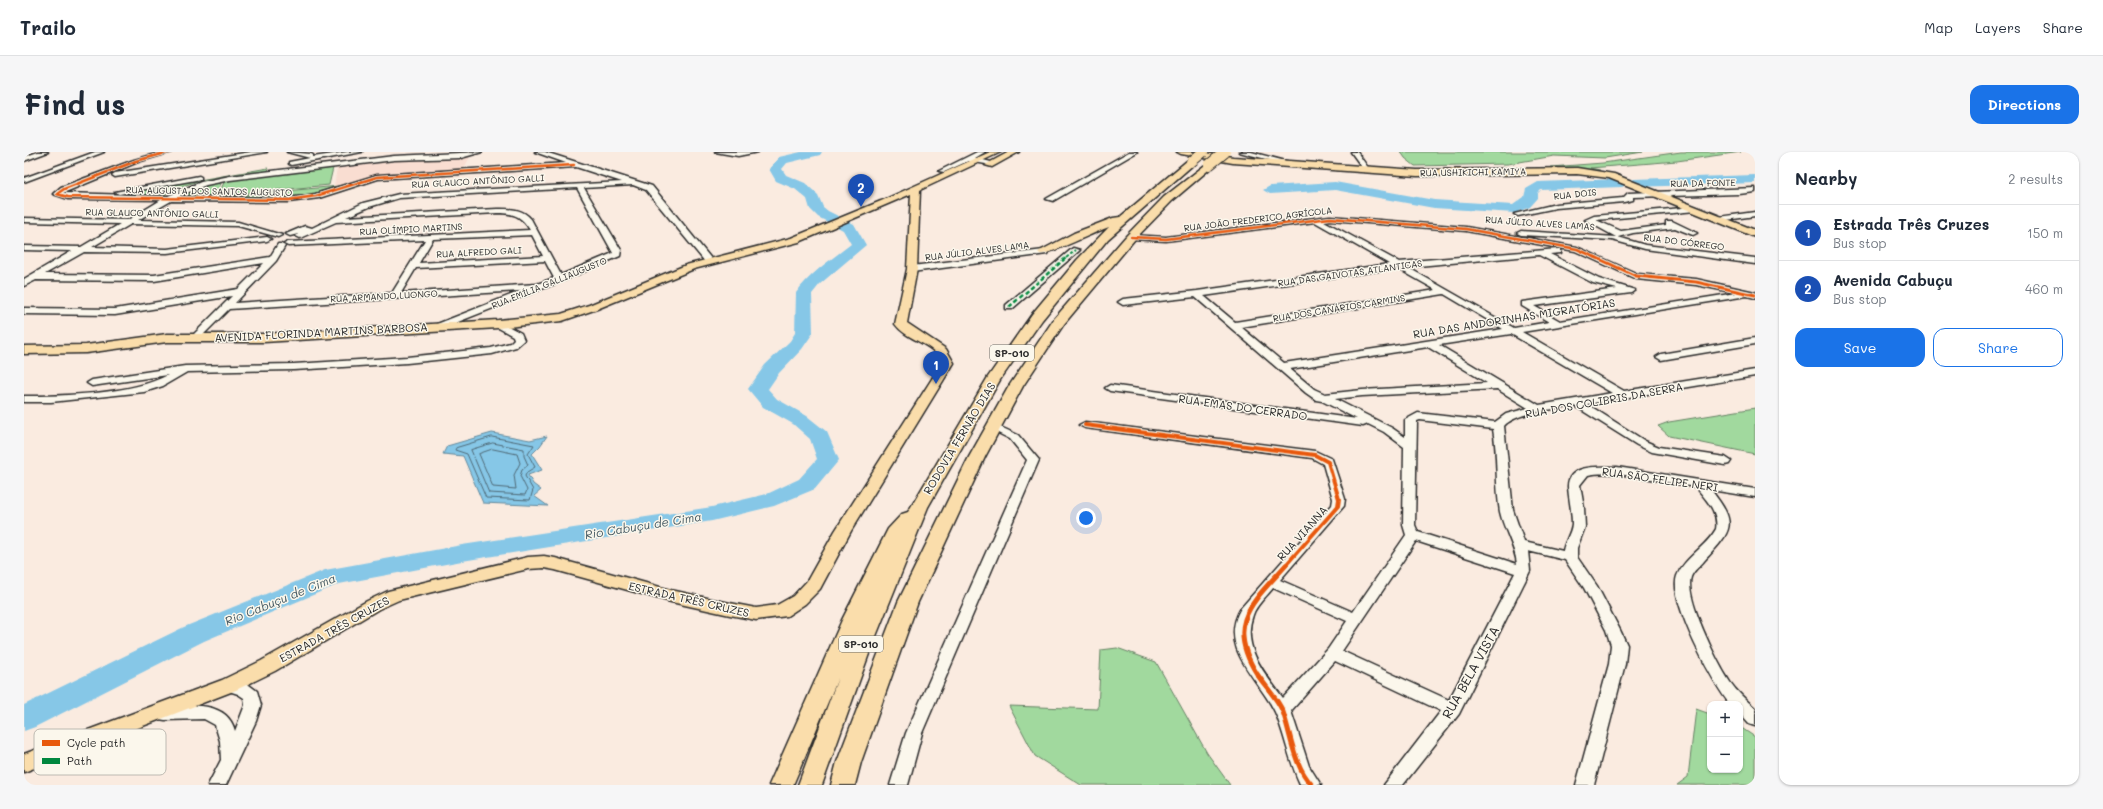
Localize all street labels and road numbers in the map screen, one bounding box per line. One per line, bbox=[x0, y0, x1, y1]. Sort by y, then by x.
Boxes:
street label: RUA USHIKICHI KAMIYA bbox=[1420, 166, 1526, 178]
street label: RUA GLAUCO ANTÔNIO GALLI bbox=[411, 172, 545, 190]
street label: RUA DA FONTE bbox=[1670, 177, 1736, 189]
street label: RUA AUGUSTA DOS SANTOS AUGUSTO bbox=[126, 184, 292, 198]
street label: RUA DOIS bbox=[1553, 186, 1597, 202]
street label: RUA JOÃO FREDERICO AGRÍCOLA bbox=[1183, 204, 1333, 234]
street label: RUA GLAUCO ANTÔNIO GALLI bbox=[85, 206, 219, 220]
street label: RUA JÚLIO ALVES LAMAS bbox=[1485, 214, 1595, 232]
street label: RUA OLÍMPIO MARTINS bbox=[359, 221, 463, 237]
street label: RUA DO CÓRREGO bbox=[1643, 232, 1725, 252]
street label: RUA JÚLIO ALVES LAMA bbox=[924, 239, 1030, 263]
street label: RUA ALFREDO GALI bbox=[436, 244, 522, 260]
street label: RUA EMÍLIA GALLIAUGUSTO bbox=[490, 255, 608, 311]
street label: RUA DAS GAIVOTAS ATLANTICAS bbox=[1277, 257, 1423, 289]
street label: RUA ARMANDO LUONGO bbox=[330, 288, 438, 304]
street label: RUA DOS CANÁRIOS CARMINS bbox=[1272, 292, 1406, 324]
street label: RUA DAS ANDORINHAS MIGRATÓRIAS bbox=[1412, 295, 1616, 341]
street label: AVENIDA FLORINDA MARTINS BARBOSA bbox=[214, 319, 428, 345]
road number: SP-010 bbox=[990, 345, 1034, 361]
street label: RODOVIA FERNÃO DIAS bbox=[920, 379, 998, 497]
street label: RUA DOS COLIBRIS DA SERRA bbox=[1524, 379, 1684, 421]
street label: RUA EMAS DO CERRADO bbox=[1178, 391, 1309, 424]
street label: RUA SÃO FELIPE NERI bbox=[1601, 463, 1719, 495]
street label: RUA VIANNA bbox=[1273, 502, 1331, 564]
street label: ESTRADA TRÊS CRUZES bbox=[627, 578, 751, 620]
street label: ESTRADA TRÊS CRUZES bbox=[276, 593, 392, 665]
street label: RUA BELA VISTA bbox=[1438, 623, 1502, 721]
road number: SP-010 bbox=[839, 636, 883, 652]

